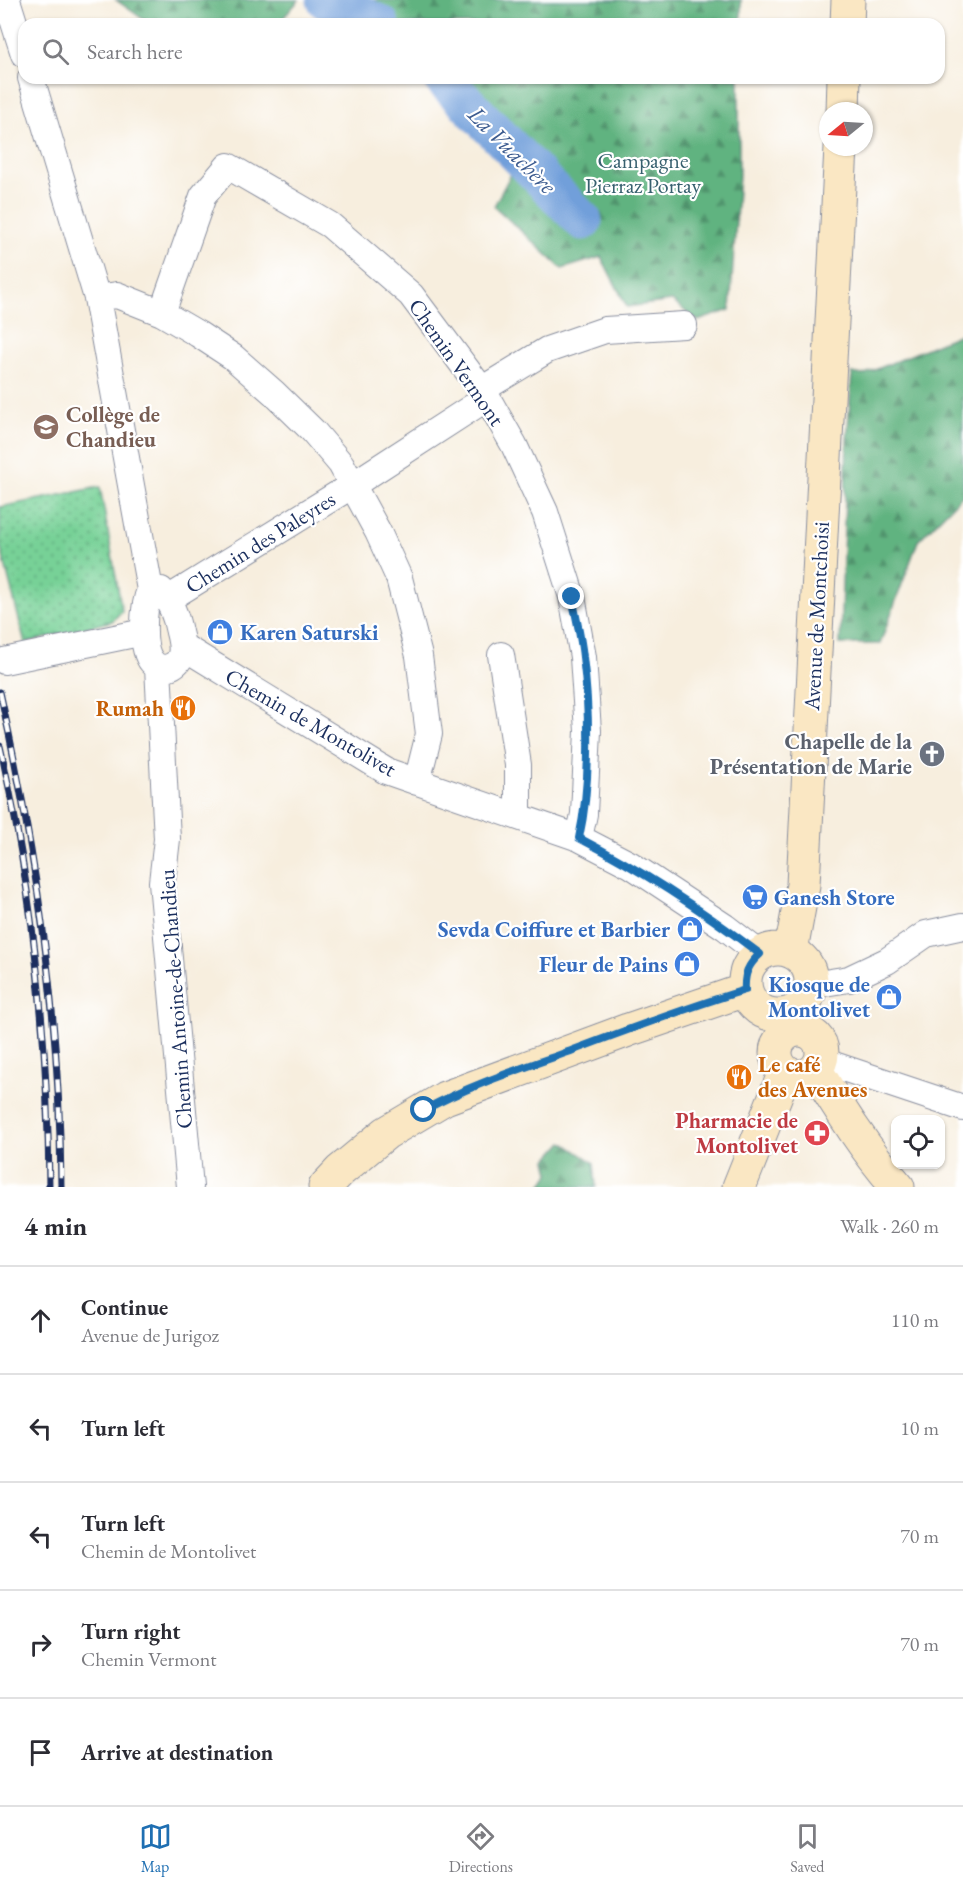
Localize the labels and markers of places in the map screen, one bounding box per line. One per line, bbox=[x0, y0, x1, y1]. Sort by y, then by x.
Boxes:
place label: Collège de Chandieu bbox=[66, 400, 160, 454]
school or university icon: Collège de Chandieu bbox=[31, 412, 61, 442]
shop icon: Karen Saturski bbox=[205, 617, 235, 647]
place label: Karen Saturski bbox=[240, 618, 379, 647]
restaurant icon: Rumah bbox=[168, 693, 198, 723]
place label: Rumah bbox=[96, 694, 164, 723]
place label: Chapelle de la Présentation de Marie bbox=[710, 727, 912, 781]
church icon: Chapelle de la Présentation de Marie bbox=[917, 739, 947, 769]
supermarket icon: Ganesh Store bbox=[740, 882, 770, 912]
place label: Ganesh Store bbox=[774, 883, 895, 912]
shop icon: Sevda Coiffure et Barbier bbox=[675, 914, 705, 944]
place label: Sevda Coiffure et Barbier bbox=[438, 915, 671, 944]
shop icon: Fleur de Pains bbox=[672, 949, 702, 979]
place label: Fleur de Pains bbox=[539, 950, 668, 979]
place label: Kiosque de Montolivet bbox=[768, 970, 871, 1024]
shop icon: Kiosque de Montolivet bbox=[874, 982, 904, 1012]
place label: Le café des Avenues bbox=[758, 1050, 867, 1104]
restaurant icon: Le café des Avenues bbox=[724, 1062, 754, 1092]
place label: Pharmacie de Montolivet bbox=[675, 1106, 799, 1160]
pharmacy icon: Pharmacie de Montolivet bbox=[802, 1118, 832, 1148]

